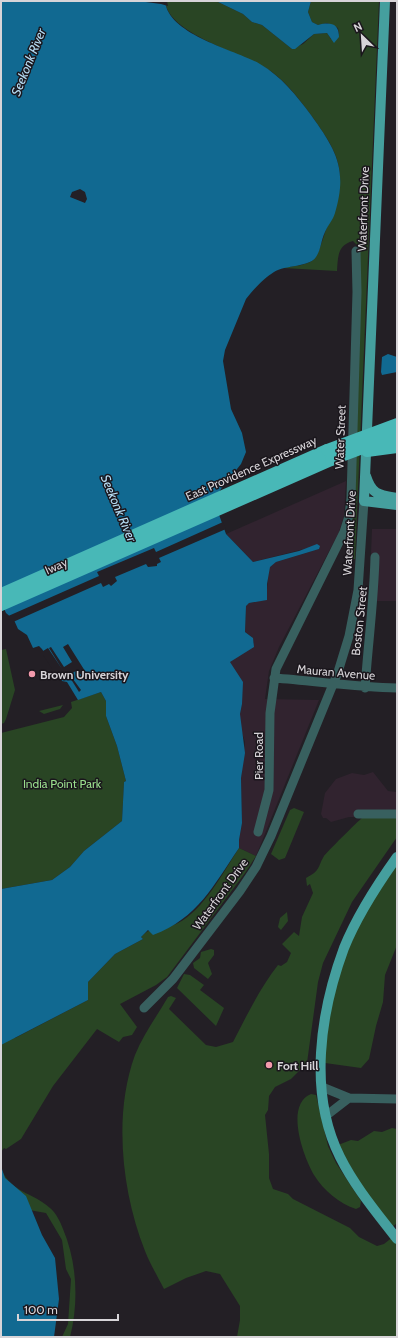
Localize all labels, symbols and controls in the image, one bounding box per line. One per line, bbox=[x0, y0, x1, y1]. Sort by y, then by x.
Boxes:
north arrow bbox=[342, 16, 382, 56]
text: N bbox=[351, 19, 364, 35]
water label: Seekonk River bbox=[7, 25, 49, 98]
street label: Waterfront Drive bbox=[354, 166, 372, 252]
street label: Water Street bbox=[331, 405, 349, 469]
street label: East Providence Expressway bbox=[183, 432, 319, 504]
water label: Seekonk River bbox=[98, 472, 141, 545]
street label: Waterfront Drive bbox=[339, 490, 359, 576]
street label: Iway bbox=[42, 554, 70, 578]
street label: Boston Street bbox=[348, 586, 370, 656]
street label: Mauran Avenue bbox=[296, 661, 376, 683]
place label: Brown University bbox=[40, 667, 129, 682]
marker: Brown University bbox=[27, 669, 37, 679]
street label: Pier Road bbox=[251, 732, 266, 780]
park label: India Point Park bbox=[23, 776, 102, 791]
street label: Waterfront Drive bbox=[189, 855, 251, 933]
place label: Fort Hill bbox=[277, 1058, 318, 1073]
marker: Fort Hill bbox=[264, 1060, 274, 1070]
scale bar bbox=[18, 1296, 118, 1322]
text: 100 m bbox=[24, 1302, 58, 1317]

